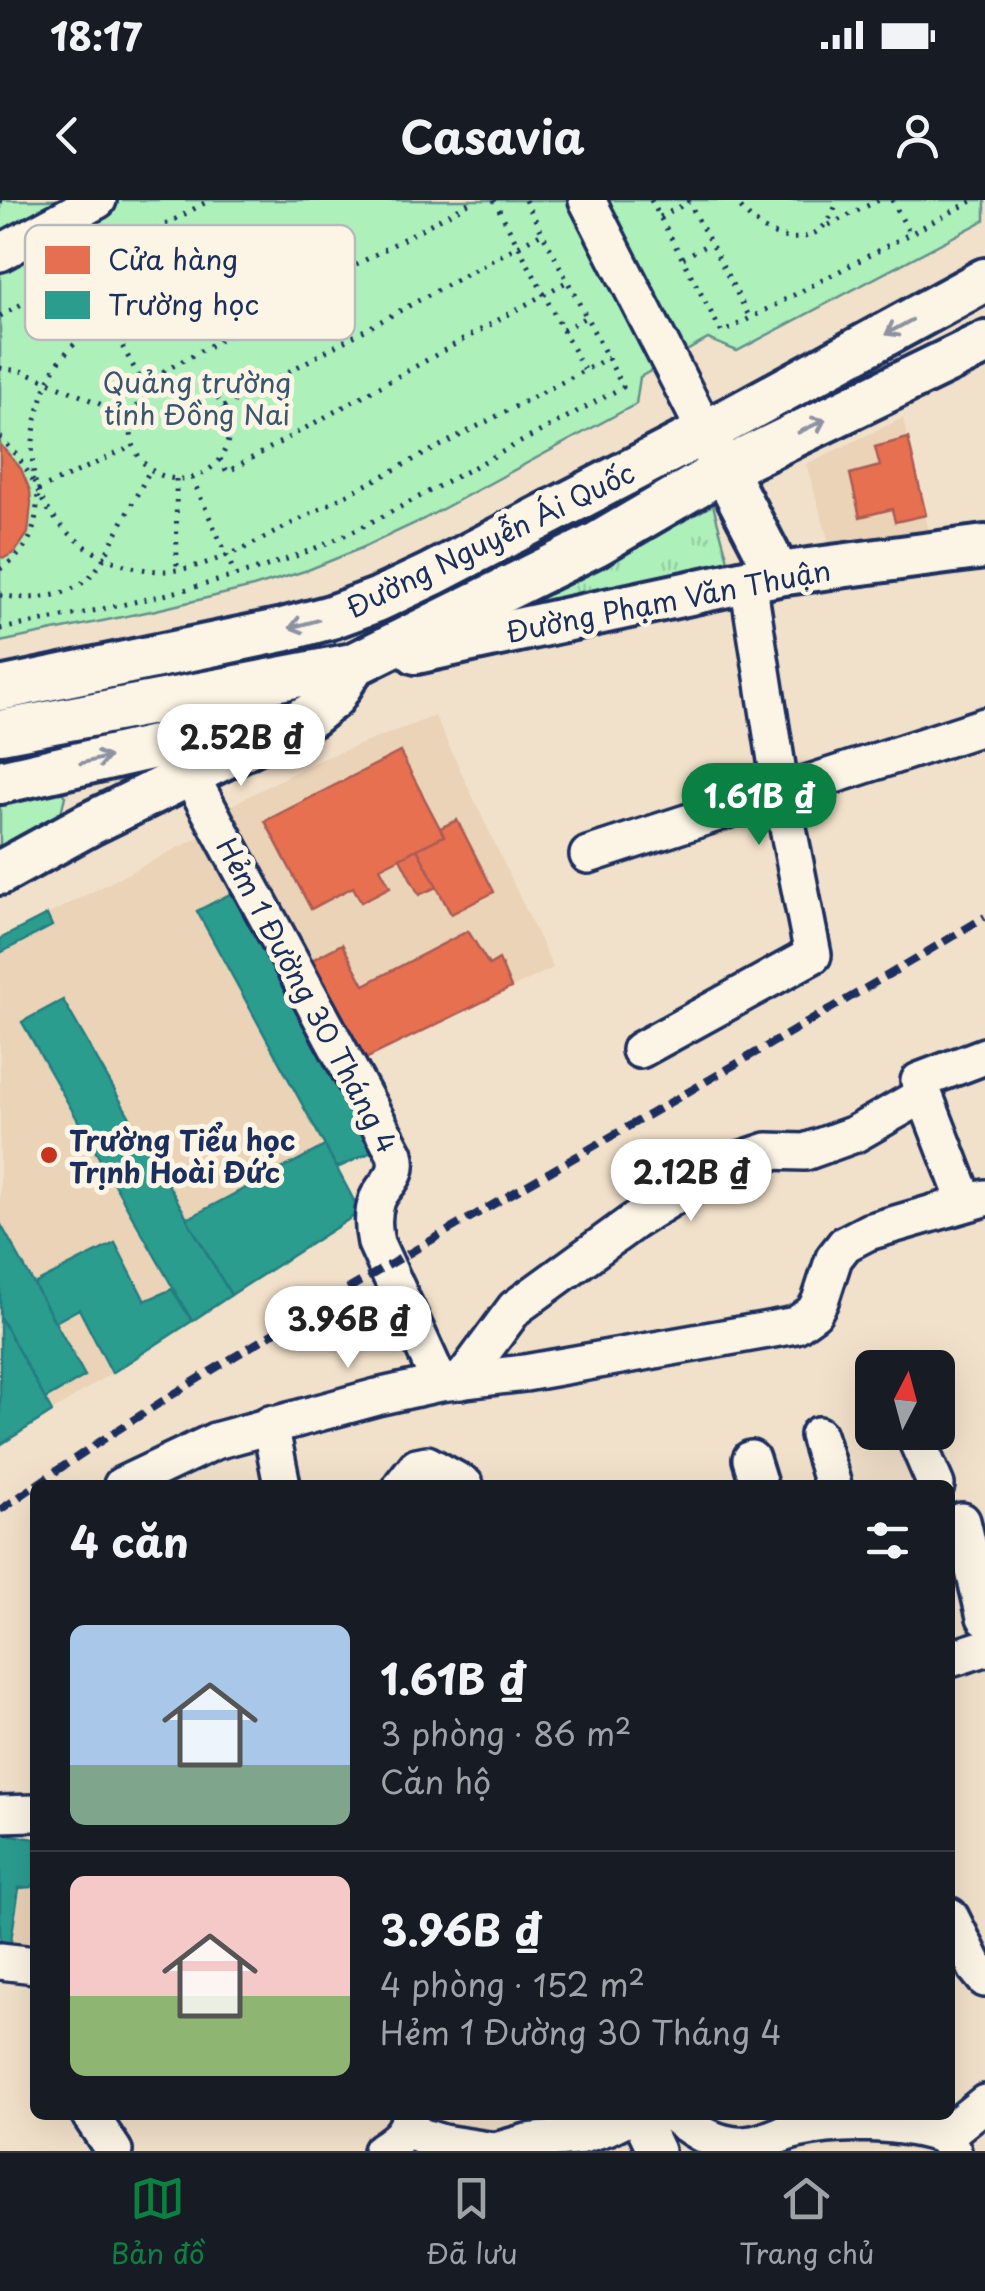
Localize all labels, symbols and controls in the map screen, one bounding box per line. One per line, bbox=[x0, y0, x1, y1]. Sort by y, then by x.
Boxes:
text: 18:17 bbox=[50, 7, 142, 64]
text: Casavia bbox=[400, 101, 585, 169]
icon: back bbox=[40, 108, 95, 163]
icon: person bbox=[890, 108, 945, 163]
legend bbox=[25, 225, 355, 340]
text: Cửa hàng bbox=[108, 237, 238, 280]
text: Trường học bbox=[108, 282, 259, 325]
one-way arrow bbox=[885, 317, 915, 337]
park label: Quảng trường tỉnh Đồng Nai bbox=[103, 360, 291, 435]
one-way arrow bbox=[796, 415, 826, 434]
street label: Đường Nguyễn Ái Quốc bbox=[338, 450, 642, 628]
street label: Đường Phạm Văn Thuận bbox=[502, 547, 834, 653]
one-way arrow bbox=[289, 616, 320, 634]
pin: 2.52B ₫ bbox=[149, 704, 333, 789]
text: 2.52B ₫ bbox=[179, 712, 303, 760]
one-way arrow bbox=[78, 750, 110, 769]
pin: 1.61B ₫ bbox=[667, 763, 851, 848]
text: 1.61B ₫ bbox=[704, 771, 814, 819]
street label: Hẻm 1 Đường 30 Tháng 4 bbox=[207, 830, 409, 1160]
place label: Trường Tiểu học Trịnh Hoài Đức bbox=[69, 1118, 295, 1193]
pin: 2.12B ₫ bbox=[599, 1139, 783, 1224]
marker: Trường Tiểu học Trịnh Hoài Đức bbox=[38, 1144, 60, 1166]
text: 2.12B ₫ bbox=[633, 1147, 749, 1195]
pin: 3.96B ₫ bbox=[256, 1286, 440, 1371]
text: 3.96B ₫ bbox=[287, 1294, 409, 1342]
north arrow bbox=[855, 1350, 955, 1450]
map controls bbox=[855, 1350, 955, 1450]
text: 4 căn bbox=[70, 1509, 189, 1572]
icon: filters bbox=[860, 1513, 915, 1568]
text: 1.61B ₫ bbox=[380, 1646, 525, 1709]
icon: home bbox=[150, 1665, 270, 1785]
text: 3 phòng · 86 m² bbox=[380, 1709, 632, 1757]
text: Căn hộ bbox=[380, 1757, 491, 1805]
text: 3.96B ₫ bbox=[380, 1897, 541, 1960]
icon: home bbox=[150, 1916, 270, 2036]
text: 4 phòng · 152 m² bbox=[380, 1960, 645, 2008]
text: Hẻm 1 Đường 30 Tháng 4 bbox=[380, 2008, 782, 2056]
tab: Bản đồ bbox=[111, 2171, 205, 2274]
tab: Đã lưu bbox=[426, 2171, 518, 2274]
tab: Trang chủ bbox=[739, 2171, 874, 2274]

